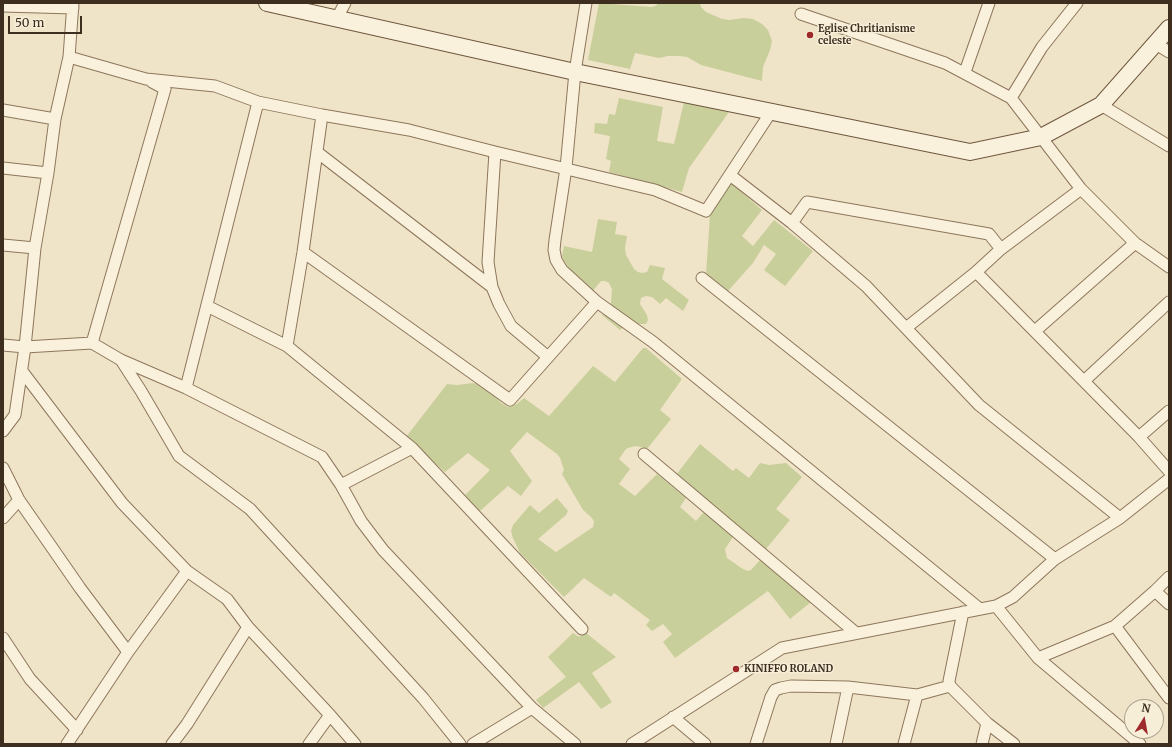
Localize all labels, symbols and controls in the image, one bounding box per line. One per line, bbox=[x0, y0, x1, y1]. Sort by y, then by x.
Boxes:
scale bar bbox=[10, 8, 84, 34]
text: 50 m bbox=[15, 15, 44, 30]
place label: Eglise Chritianisme celeste bbox=[818, 23, 915, 46]
marker: Eglise Chritianisme celeste bbox=[805, 30, 815, 40]
place label: KINIFFO ROLAND bbox=[744, 663, 833, 675]
marker: KINIFFO ROLAND bbox=[731, 664, 741, 674]
north arrow bbox=[1124, 699, 1164, 739]
text: N bbox=[1140, 700, 1152, 716]

